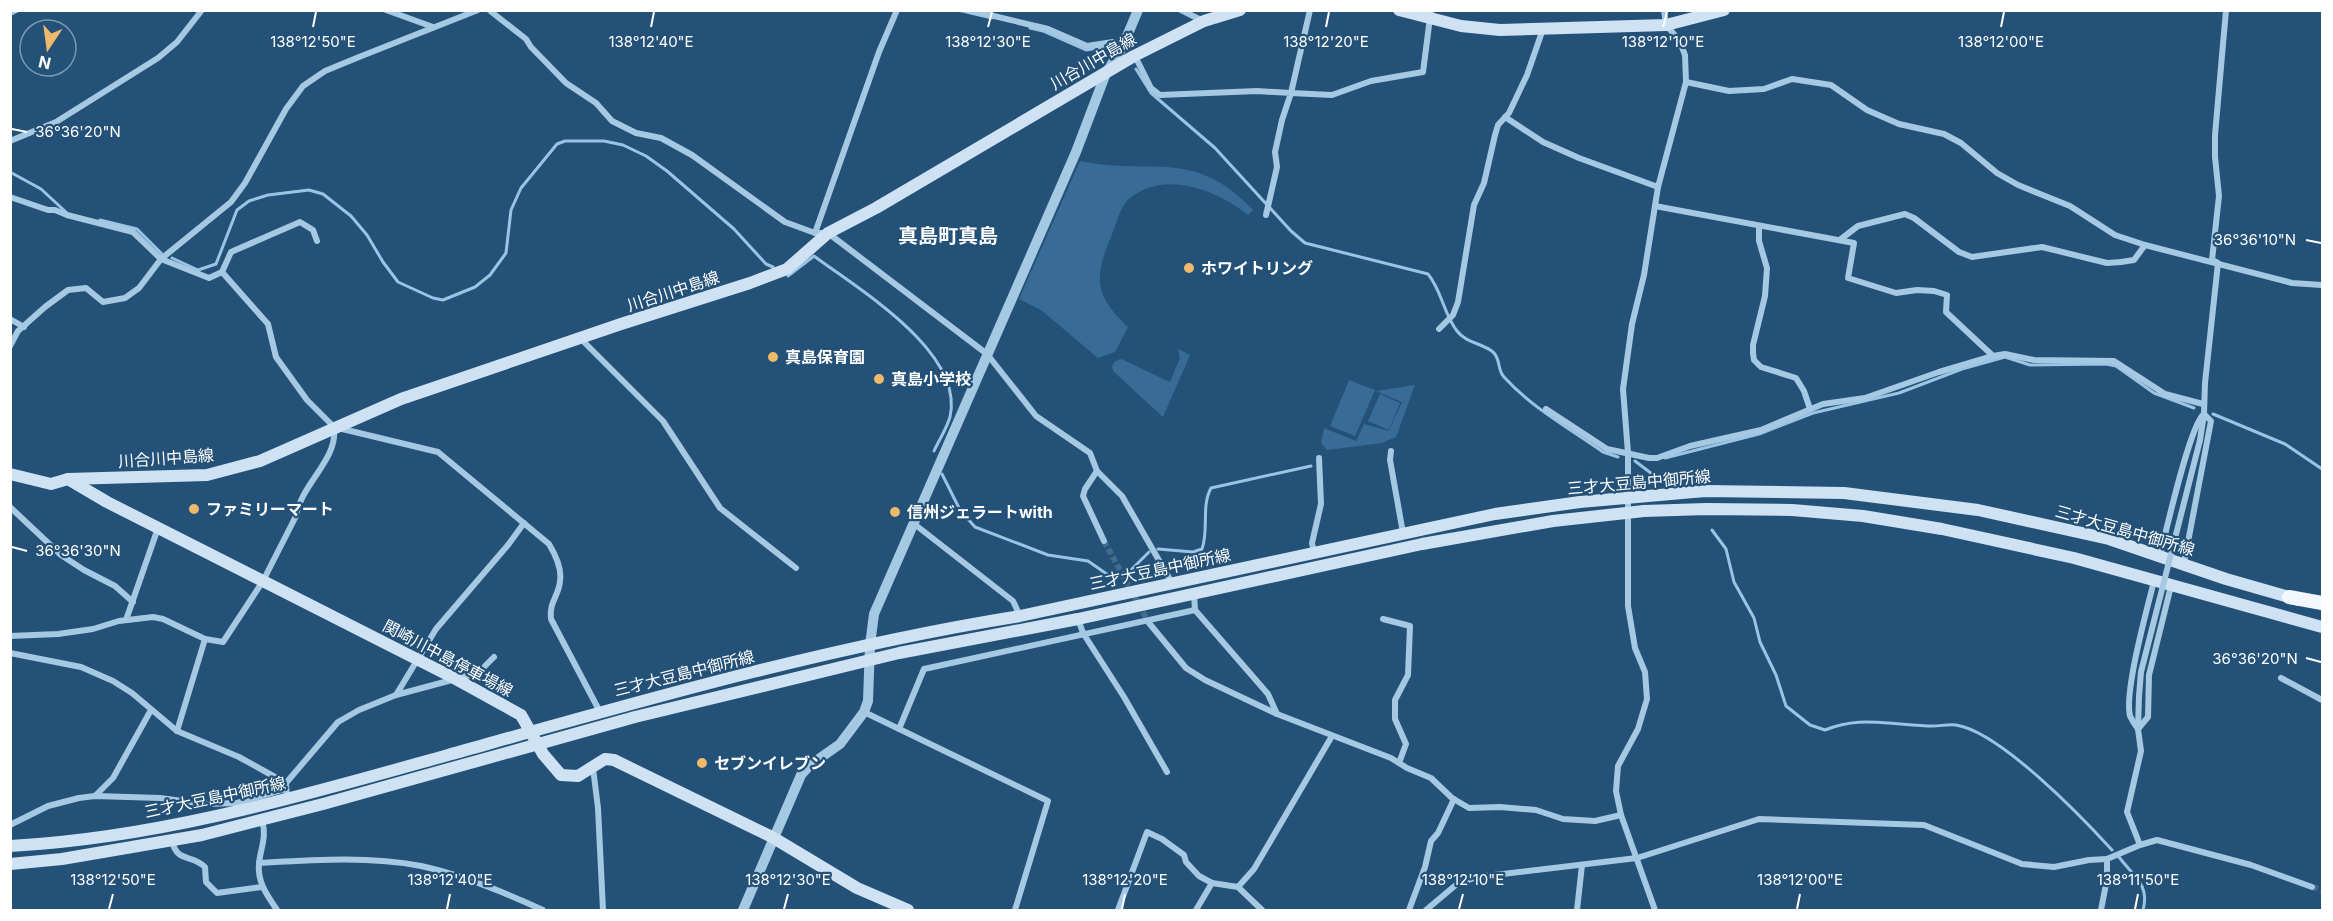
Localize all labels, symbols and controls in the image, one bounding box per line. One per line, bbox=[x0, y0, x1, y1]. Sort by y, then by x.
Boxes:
north arrow bbox=[18, 18, 78, 78]
street label: 川合川中島線 bbox=[1046, 28, 1140, 94]
text: 138°12'50"E bbox=[270, 32, 356, 51]
text: 138°12'40"E bbox=[608, 32, 694, 51]
text: 138°12'30"E bbox=[945, 32, 1031, 51]
text: 138°12'20"E bbox=[1283, 32, 1369, 51]
text: 138°12'10"E bbox=[1622, 32, 1704, 51]
text: 138°12'00"E bbox=[1958, 32, 2044, 51]
text: N bbox=[36, 51, 53, 74]
text: 36°36'20"N bbox=[35, 122, 121, 141]
district label: 真島町真島 bbox=[898, 224, 998, 248]
text: 36°36'10"N bbox=[2214, 230, 2296, 249]
place label: ホワイトリング bbox=[1201, 258, 1313, 278]
marker: ホワイトリング bbox=[1182, 261, 1196, 275]
street label: 川合川中島線 bbox=[624, 267, 722, 315]
place label: 真島保育園 bbox=[785, 347, 865, 367]
marker: 真島保育園 bbox=[766, 350, 780, 364]
place label: 真島小学校 bbox=[891, 369, 971, 389]
marker: 真島小学校 bbox=[872, 372, 886, 386]
street label: 川合川中島線 bbox=[117, 445, 215, 471]
street label: 三才大豆島中御所線 bbox=[1566, 466, 1712, 498]
place label: ファミリーマート bbox=[206, 499, 334, 519]
street label: 三才大豆島中御所線 bbox=[2053, 501, 2197, 559]
marker: ファミリーマート bbox=[187, 502, 201, 516]
place label: 信州ジェラートwith bbox=[906, 502, 1053, 522]
marker: 信州ジェラートwith bbox=[888, 505, 902, 519]
text: 36°36'30"N bbox=[35, 541, 121, 560]
street label: 三才大豆島中御所線 bbox=[1087, 544, 1233, 594]
street label: 関崎川中島停車場線 bbox=[380, 615, 516, 701]
street label: 三才大豆島中御所線 bbox=[612, 646, 756, 700]
text: 36°36'20"N bbox=[2212, 649, 2298, 668]
place label: セブンイレブン bbox=[714, 753, 826, 773]
marker: セブンイレブン bbox=[695, 756, 709, 770]
street label: 三才大豆島中御所線 bbox=[142, 772, 288, 822]
text: 138°12'50"E bbox=[70, 870, 156, 889]
text: 138°12'40"E bbox=[407, 870, 493, 889]
text: 138°12'30"E bbox=[745, 870, 831, 889]
text: 138°12'20"E bbox=[1082, 870, 1168, 889]
text: 138°12'10"E bbox=[1422, 870, 1504, 889]
text: 138°12'00"E bbox=[1757, 870, 1843, 889]
text: 138°11'50"E bbox=[2097, 870, 2179, 889]

